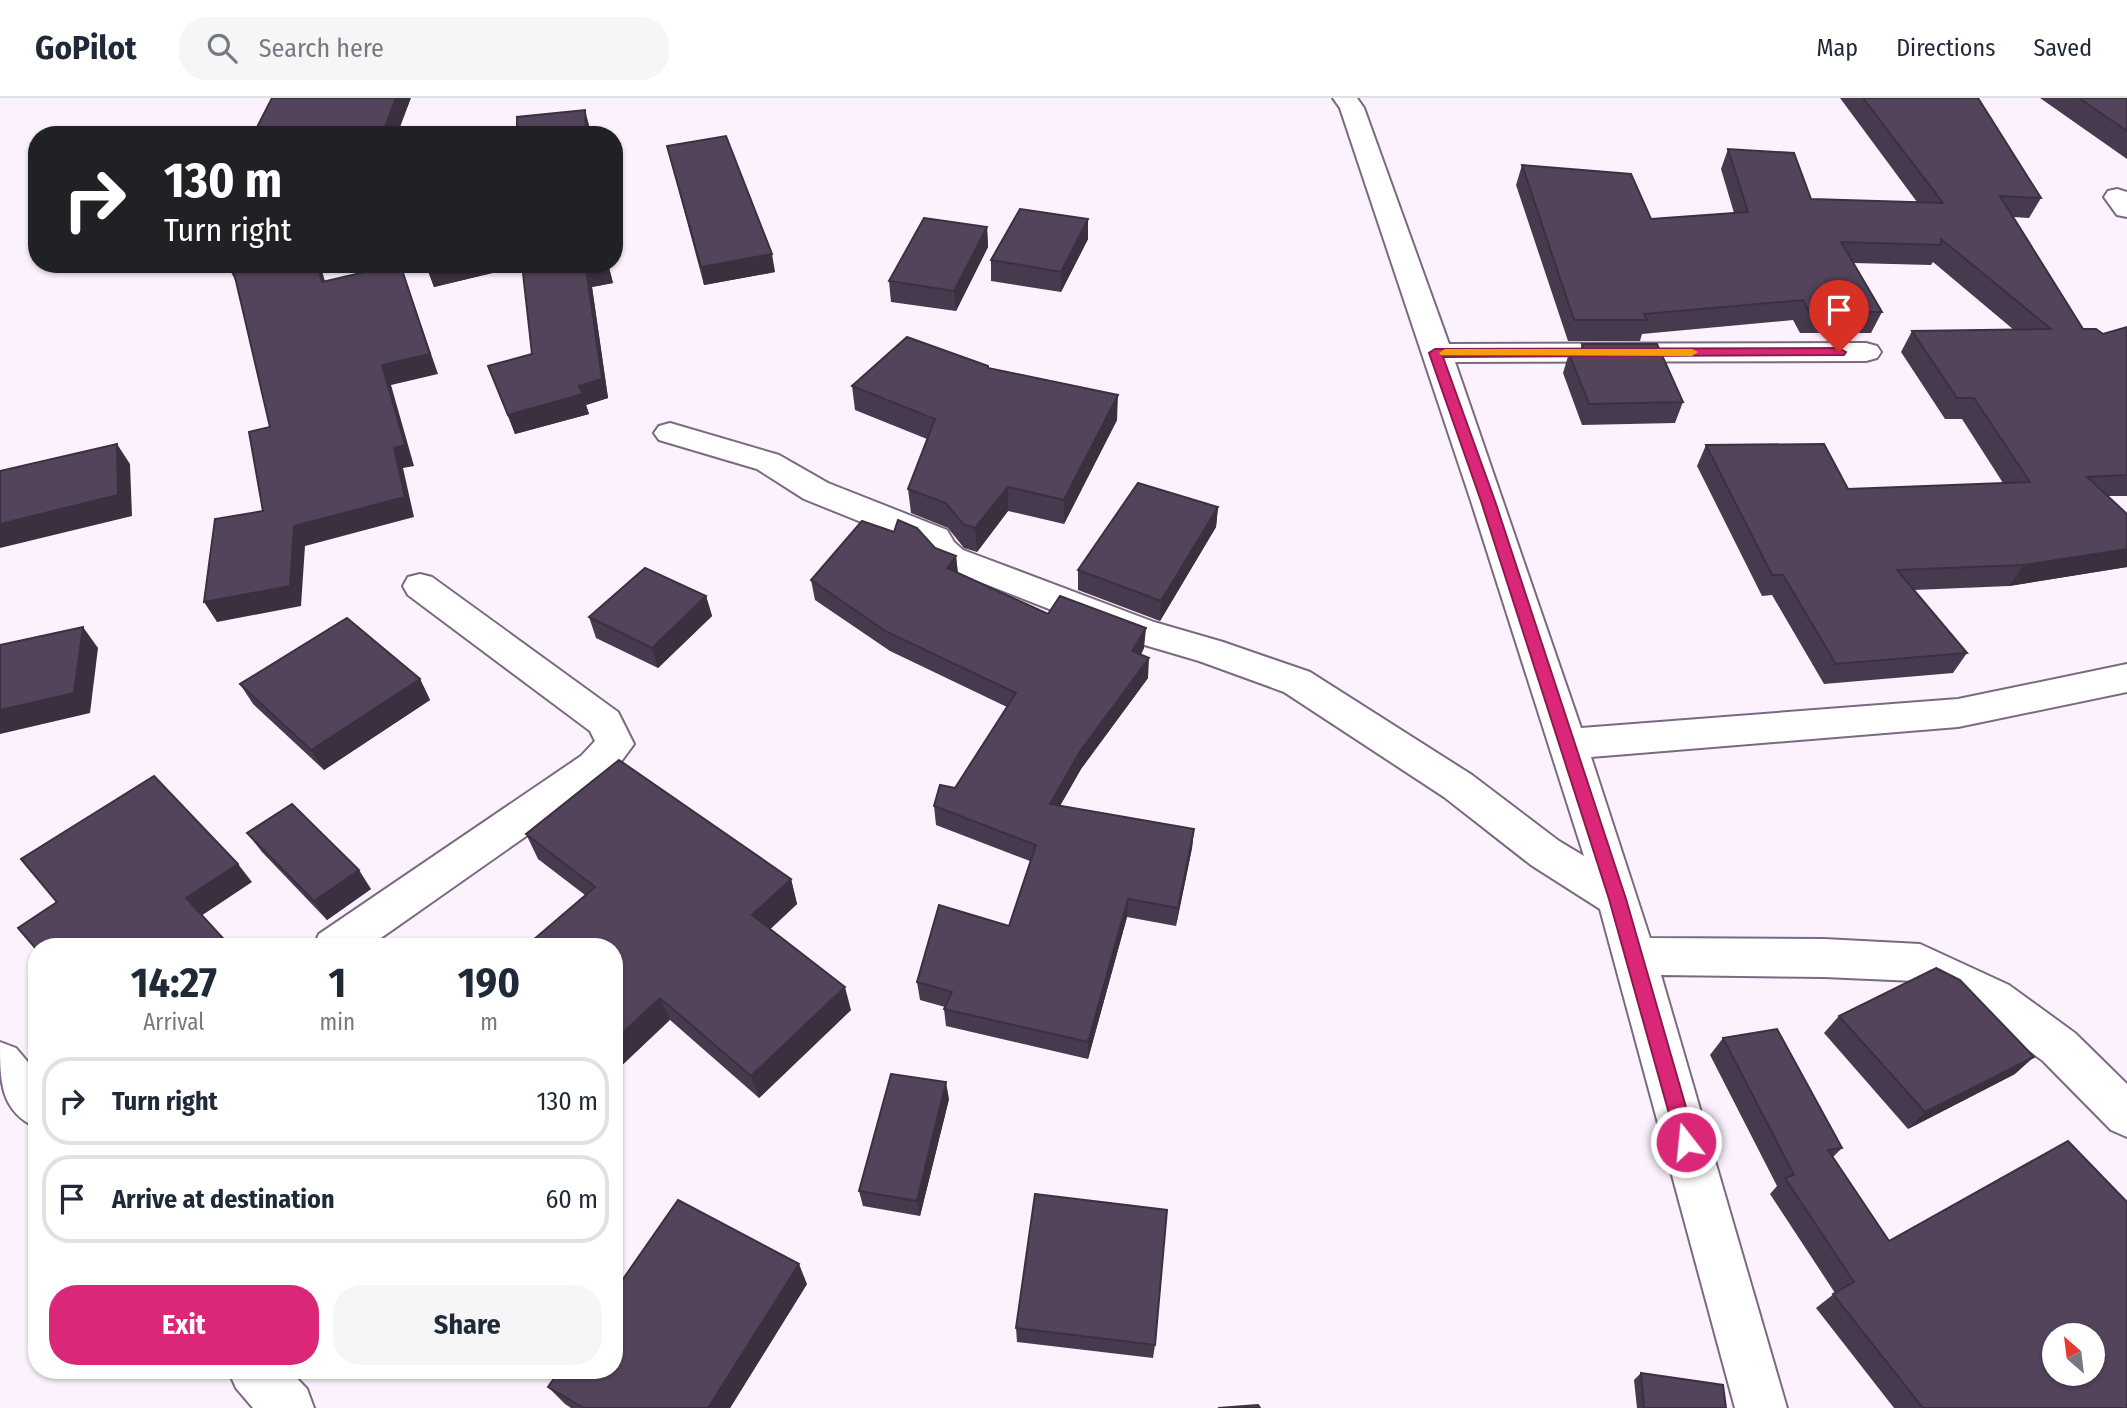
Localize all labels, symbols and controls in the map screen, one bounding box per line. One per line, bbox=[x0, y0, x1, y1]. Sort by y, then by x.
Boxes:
search box bbox=[179, 17, 669, 80]
text: GoPilot bbox=[35, 28, 137, 68]
icon: search bbox=[203, 29, 241, 67]
text: Search here bbox=[259, 33, 384, 64]
text: Map bbox=[1817, 34, 1858, 62]
text: Directions bbox=[1896, 34, 1995, 62]
text: Saved bbox=[2033, 34, 2092, 62]
text: 130 m bbox=[164, 151, 282, 210]
icon: right bbox=[49, 154, 140, 245]
text: Turn right bbox=[164, 211, 291, 249]
pin bbox=[1809, 280, 1869, 352]
icon: arrive bbox=[1820, 291, 1858, 329]
text: 14:27 bbox=[131, 958, 217, 1008]
text: 1 bbox=[328, 958, 346, 1008]
text: 190 bbox=[458, 958, 520, 1008]
text: Arrival bbox=[143, 1008, 204, 1036]
text: min bbox=[320, 1008, 355, 1036]
text: m bbox=[480, 1008, 498, 1036]
icon: right bbox=[53, 1082, 91, 1120]
text: Turn right bbox=[112, 1086, 218, 1117]
text: 130 m bbox=[536, 1086, 598, 1117]
position arrow bbox=[1649, 1105, 1723, 1179]
icon: arrive bbox=[53, 1180, 91, 1218]
text: Arrive at destination bbox=[112, 1184, 335, 1215]
text: 60 m bbox=[545, 1184, 598, 1215]
button: Exit bbox=[49, 1285, 319, 1365]
button: Share bbox=[333, 1285, 602, 1365]
north arrow bbox=[2042, 1323, 2105, 1386]
map controls bbox=[2042, 1323, 2105, 1386]

